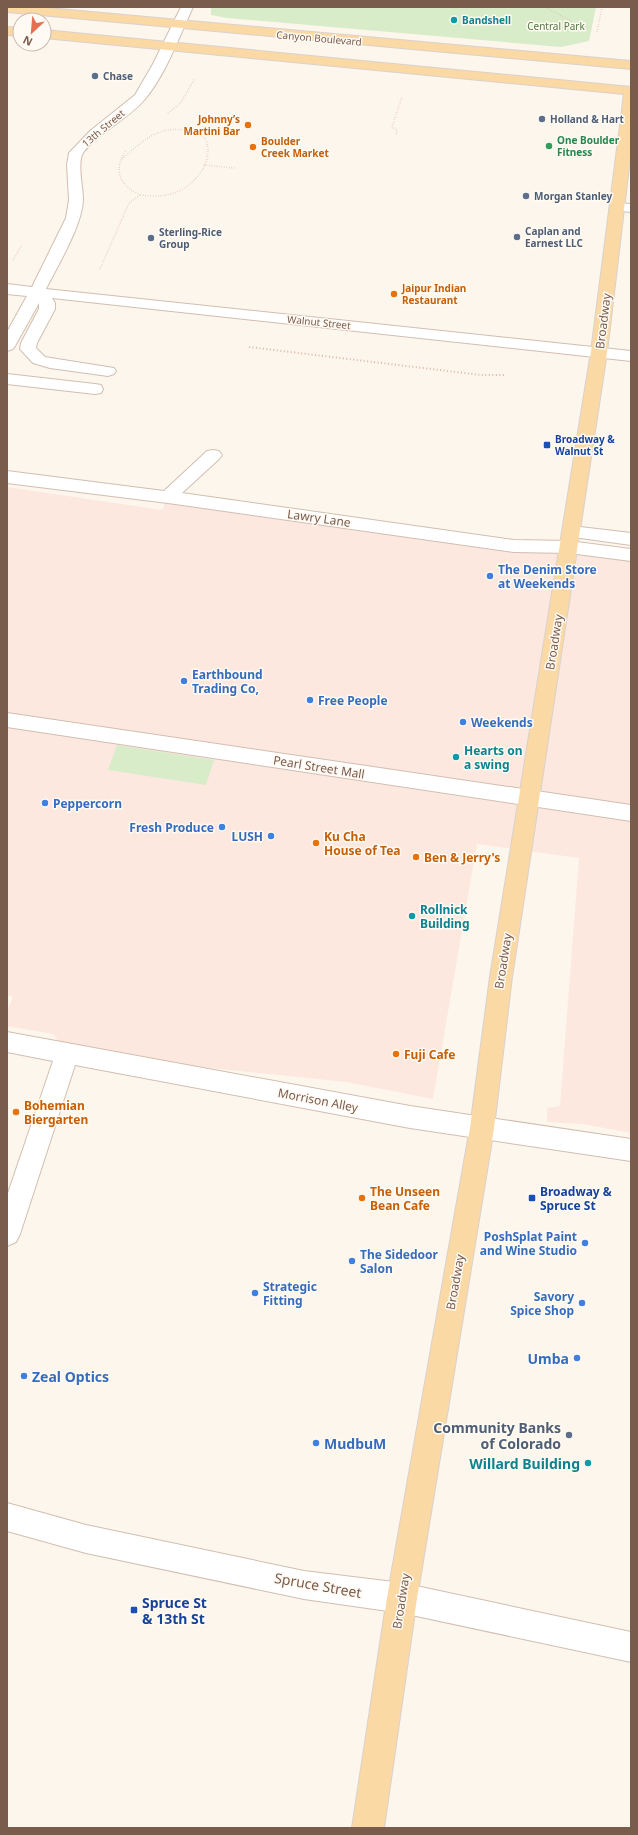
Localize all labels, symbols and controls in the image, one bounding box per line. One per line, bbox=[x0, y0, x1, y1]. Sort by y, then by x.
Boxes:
north arrow bbox=[12, 12, 52, 52]
place label: Bandshell bbox=[462, 13, 511, 27]
marker: Bandshell bbox=[449, 15, 459, 25]
park label: Central Park bbox=[527, 19, 585, 33]
street label: Canyon Boulevard bbox=[276, 27, 362, 49]
text: N bbox=[20, 33, 35, 50]
place label: Chase bbox=[103, 69, 133, 83]
marker: Chase bbox=[90, 71, 100, 81]
street label: 13th Street bbox=[79, 106, 128, 150]
place label: Johnny’s Martini Bar bbox=[184, 112, 241, 138]
place label: Holland & Hart bbox=[550, 112, 624, 126]
marker: Holland & Hart bbox=[537, 114, 547, 124]
marker: Johnny’s Martini Bar bbox=[243, 120, 253, 130]
place label: One Boulder Fitness bbox=[557, 133, 620, 159]
place label: Boulder Creek Market bbox=[261, 134, 329, 160]
marker: One Boulder Fitness bbox=[544, 141, 554, 151]
marker: Boulder Creek Market bbox=[248, 142, 258, 152]
place label: Morgan Stanley bbox=[534, 189, 613, 203]
marker: Morgan Stanley bbox=[521, 191, 531, 201]
place label: Caplan and Earnest LLC bbox=[525, 224, 583, 250]
place label: Sterling-Rice Group bbox=[159, 225, 222, 251]
marker: Caplan and Earnest LLC bbox=[512, 232, 522, 242]
marker: Sterling-Rice Group bbox=[146, 233, 156, 243]
place label: Jaipur Indian Restaurant bbox=[401, 281, 466, 307]
marker: Jaipur Indian Restaurant bbox=[389, 289, 399, 299]
street label: Broadway bbox=[591, 291, 615, 350]
street label: Walnut Street bbox=[287, 312, 352, 332]
place label: Broadway & Walnut St bbox=[555, 432, 615, 458]
marker: Broadway & Walnut St bbox=[542, 440, 552, 450]
street label: Lawry Lane bbox=[286, 505, 352, 531]
place label: The Denim Store at Weekends bbox=[498, 561, 597, 592]
marker: The Denim Store at Weekends bbox=[485, 571, 495, 581]
street label: Broadway bbox=[541, 612, 567, 671]
place label: Earthbound Trading Co, bbox=[192, 666, 263, 697]
marker: Earthbound Trading Co, bbox=[179, 676, 189, 686]
place label: Free People bbox=[318, 692, 388, 709]
marker: Free People bbox=[305, 695, 315, 705]
place label: Weekends bbox=[471, 714, 533, 731]
marker: Weekends bbox=[458, 717, 468, 727]
place label: Hearts on a swing bbox=[464, 742, 523, 773]
street label: Pearl Street Mall bbox=[272, 751, 366, 783]
marker: Hearts on a swing bbox=[451, 752, 461, 762]
place label: Peppercorn bbox=[53, 795, 122, 812]
marker: Peppercorn bbox=[40, 798, 50, 808]
place label: Fresh Produce bbox=[129, 819, 214, 836]
marker: Fresh Produce bbox=[217, 822, 227, 832]
place label: LUSH bbox=[232, 828, 263, 845]
place label: Ku Cha House of Tea bbox=[324, 828, 401, 859]
marker: LUSH bbox=[266, 831, 276, 841]
marker: Ku Cha House of Tea bbox=[311, 838, 321, 848]
place label: Ben & Jerry's bbox=[424, 849, 500, 866]
marker: Ben & Jerry's bbox=[411, 852, 421, 862]
place label: Rollnick Building bbox=[420, 901, 470, 932]
marker: Rollnick Building bbox=[407, 911, 417, 921]
street label: Broadway bbox=[490, 931, 516, 990]
place label: Fuji Cafe bbox=[404, 1046, 455, 1063]
marker: Fuji Cafe bbox=[391, 1049, 401, 1059]
street label: Morrison Alley bbox=[277, 1084, 360, 1116]
place label: Bohemian Biergarten bbox=[24, 1097, 88, 1128]
marker: Bohemian Biergarten bbox=[11, 1107, 21, 1117]
place label: The Unseen Bean Cafe bbox=[370, 1183, 440, 1214]
place label: Broadway & Spruce St bbox=[540, 1183, 612, 1214]
marker: The Unseen Bean Cafe bbox=[357, 1193, 367, 1203]
marker: Broadway & Spruce St bbox=[527, 1193, 537, 1203]
place label: PoshSplat Paint and Wine Studio bbox=[480, 1228, 577, 1259]
marker: PoshSplat Paint and Wine Studio bbox=[580, 1238, 590, 1248]
place label: The Sidedoor Salon bbox=[360, 1246, 439, 1277]
street label: Broadway bbox=[442, 1252, 468, 1311]
marker: The Sidedoor Salon bbox=[347, 1256, 357, 1266]
place label: Strategic Fitting bbox=[263, 1278, 317, 1309]
marker: Strategic Fitting bbox=[250, 1288, 260, 1298]
place label: Savory Spice Shop bbox=[510, 1288, 574, 1319]
marker: Savory Spice Shop bbox=[577, 1298, 587, 1308]
place label: Umba bbox=[528, 1349, 569, 1368]
marker: Umba bbox=[572, 1353, 582, 1363]
place label: Zeal Optics bbox=[32, 1367, 109, 1386]
marker: Zeal Optics bbox=[19, 1371, 29, 1381]
place label: Community Banks of Colorado bbox=[433, 1418, 561, 1453]
marker: Community Banks of Colorado bbox=[564, 1430, 574, 1440]
place label: MudbuM bbox=[324, 1434, 386, 1453]
marker: MudbuM bbox=[311, 1438, 321, 1448]
place label: Willard Building bbox=[469, 1454, 580, 1473]
marker: Willard Building bbox=[583, 1458, 593, 1468]
street label: Spruce Street bbox=[273, 1568, 363, 1602]
street label: Broadway bbox=[388, 1571, 414, 1630]
place label: Spruce St & 13th St bbox=[142, 1593, 207, 1628]
marker: Spruce St & 13th St bbox=[129, 1605, 139, 1615]

